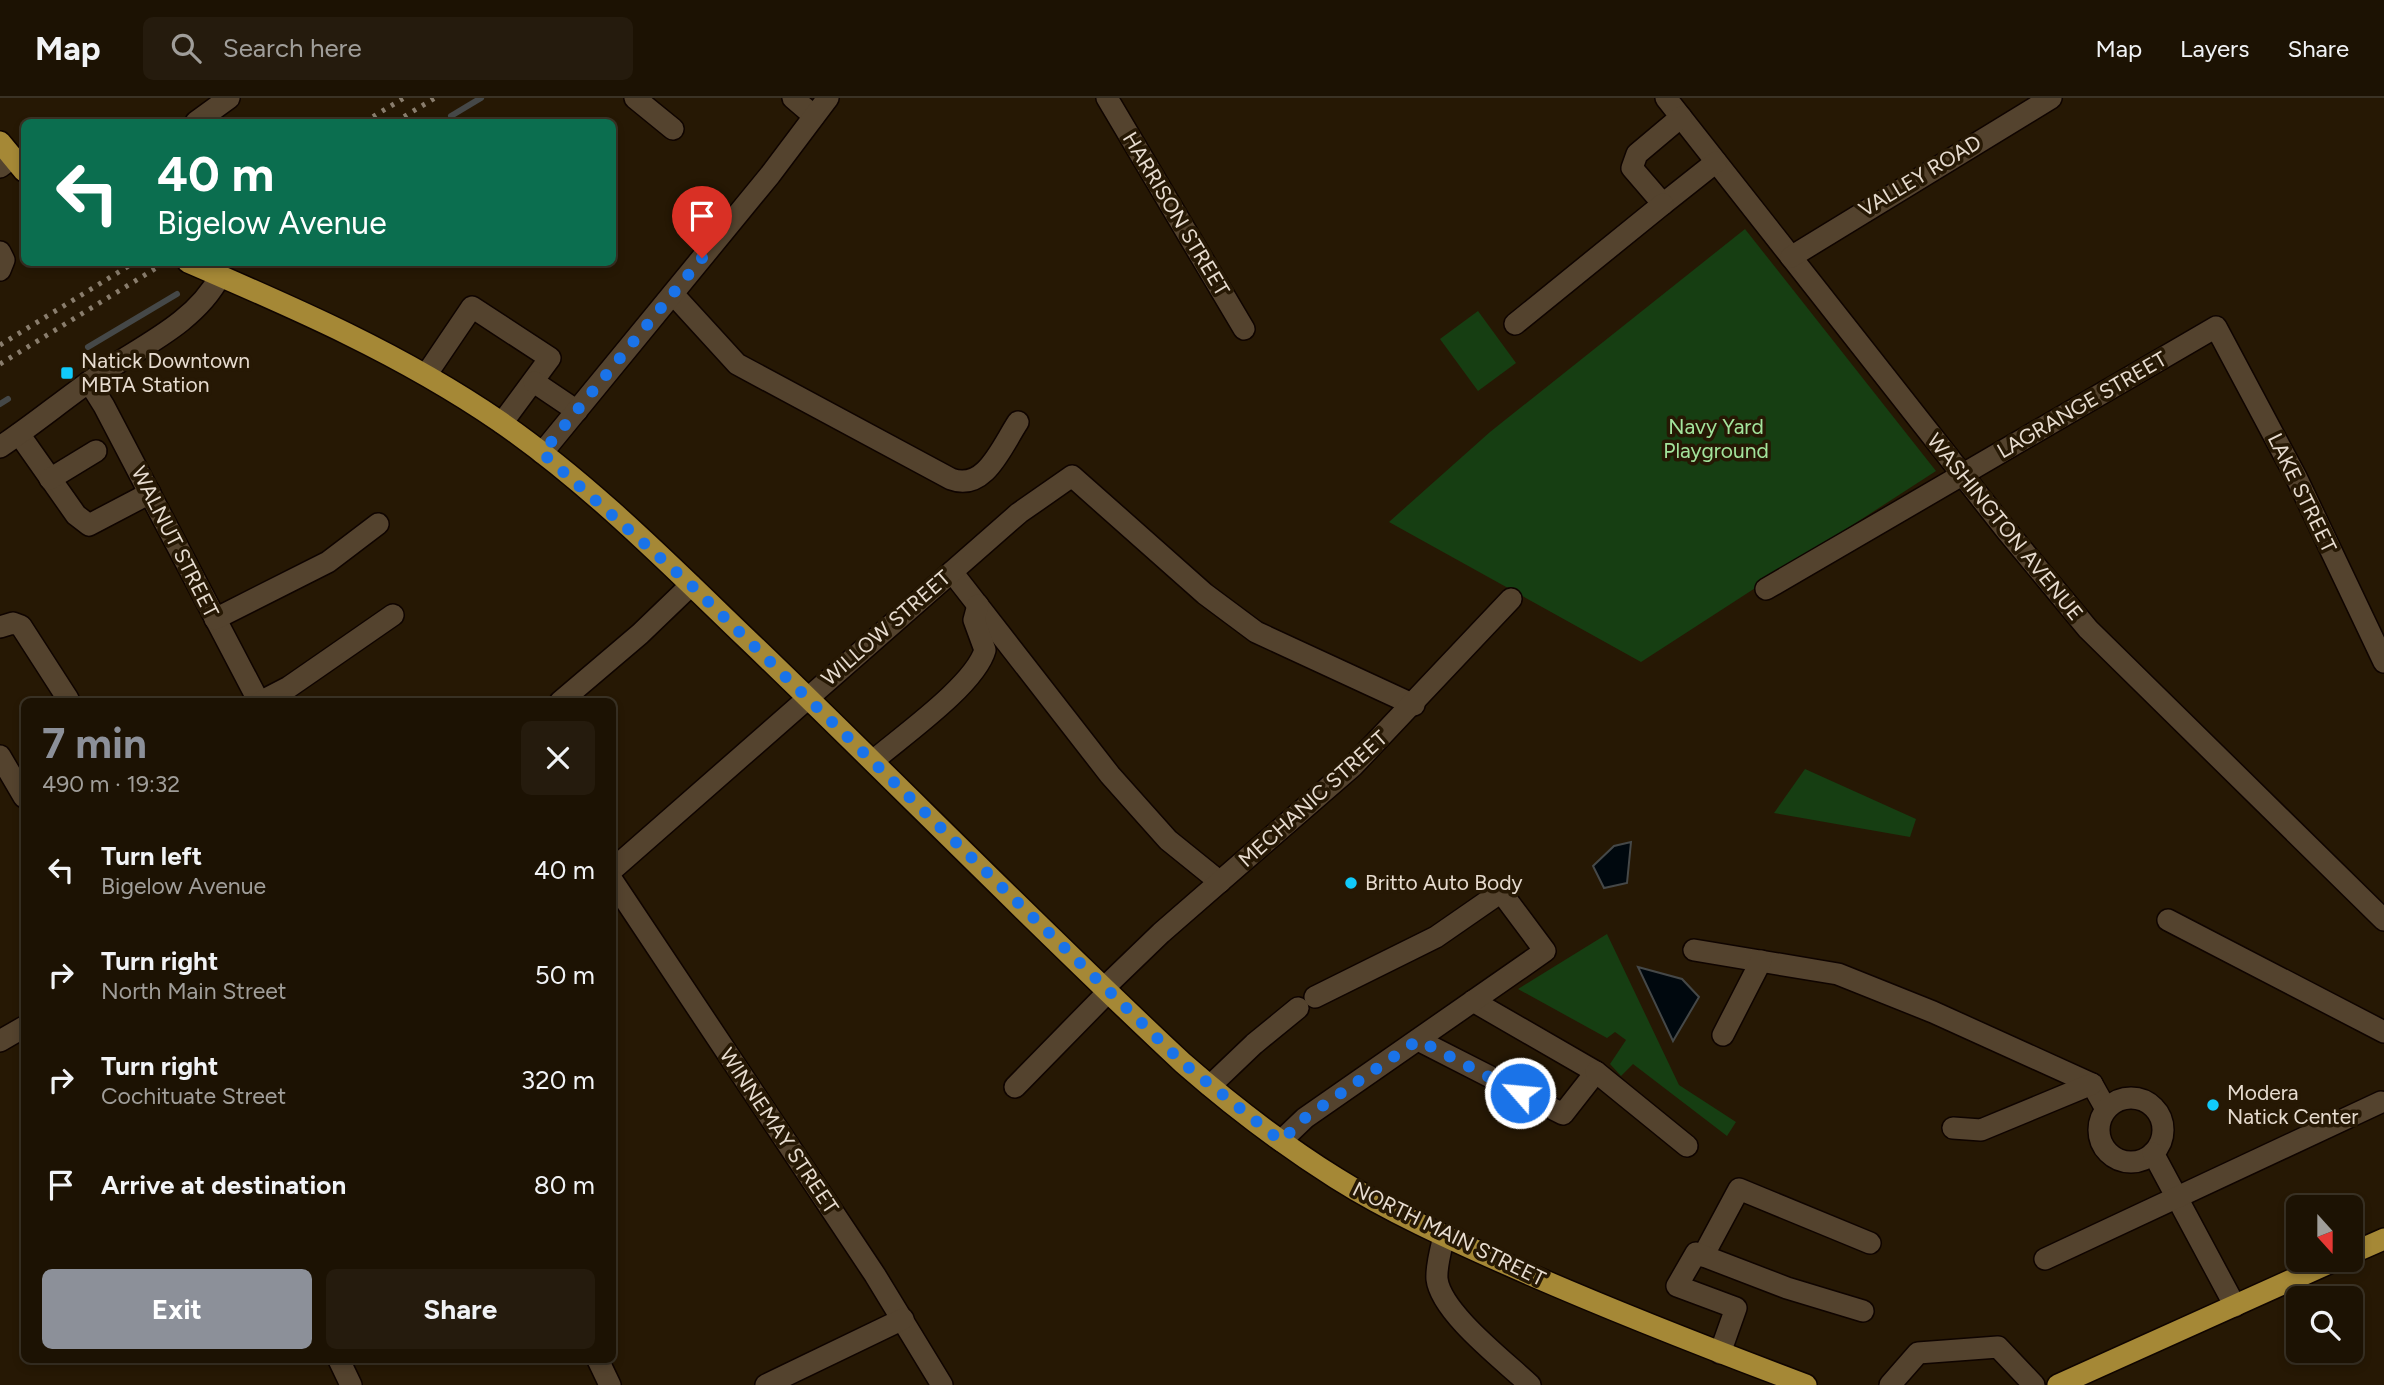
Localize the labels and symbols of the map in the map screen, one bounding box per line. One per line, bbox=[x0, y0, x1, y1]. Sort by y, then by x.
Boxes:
street label: HARRISON STREET bbox=[1118, 127, 1235, 301]
street label: VALLEY ROAD bbox=[1854, 129, 1985, 222]
pin bbox=[672, 186, 732, 258]
street label: LAGRANGE STREET bbox=[1992, 346, 2171, 463]
place label: Natick Downtown MBTA Station bbox=[81, 348, 250, 397]
marker: Natick Downtown MBTA Station bbox=[59, 365, 75, 381]
park label: Navy Yard Playground bbox=[1663, 414, 1769, 463]
street label: WASHINGTON AVENUE bbox=[1922, 428, 2089, 625]
street label: LAKE STREET bbox=[2263, 429, 2342, 557]
street label: WALNUT STREET bbox=[127, 462, 225, 622]
street label: WILLOW STREET bbox=[816, 565, 956, 690]
street label: MECHANIC STREET bbox=[1233, 725, 1393, 872]
place label: Britto Auto Body bbox=[1365, 870, 1523, 895]
marker: Britto Auto Body bbox=[1343, 875, 1359, 891]
street label: WINNEMAY STREET bbox=[715, 1043, 844, 1219]
position arrow bbox=[1483, 1056, 1557, 1130]
place label: Modera Natick Center bbox=[2227, 1080, 2358, 1129]
marker: Modera Natick Center bbox=[2205, 1097, 2221, 1113]
street label: NORTH MAIN STREET bbox=[1349, 1176, 1550, 1291]
north arrow bbox=[2286, 1195, 2362, 1272]

